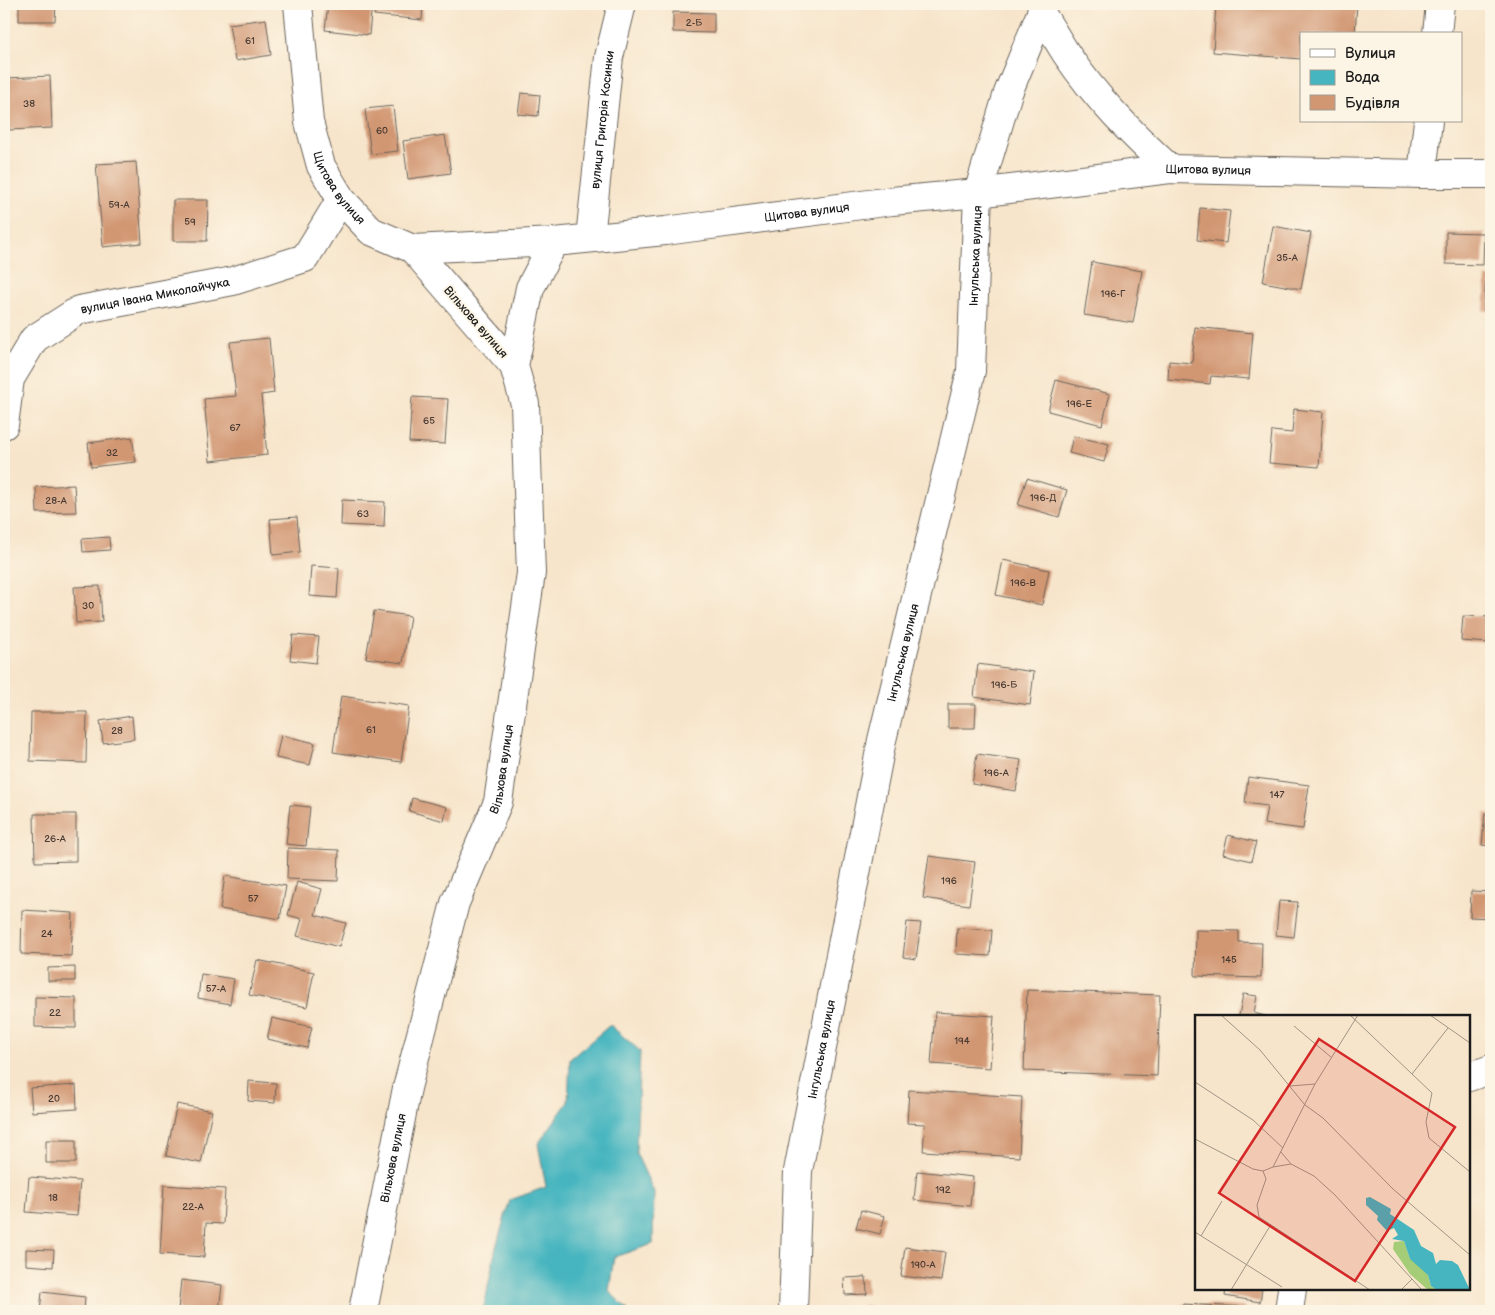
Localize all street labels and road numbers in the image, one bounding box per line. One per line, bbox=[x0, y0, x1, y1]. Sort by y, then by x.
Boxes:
street label: вулиця Григорія Косинки bbox=[588, 49, 618, 190]
street label: Щитова вулиця bbox=[309, 150, 368, 228]
street label: Щитова вулиця bbox=[1165, 162, 1252, 179]
street label: Щитова вулиця bbox=[763, 200, 851, 226]
street label: Інгульська вулиця bbox=[967, 205, 986, 307]
street label: вулиця Івана Миколайчука bbox=[79, 275, 231, 318]
street label: Вільхова вулиця bbox=[440, 283, 511, 362]
street label: Інгульська вулиця bbox=[884, 602, 923, 704]
street label: Вільхова вулиця bbox=[487, 723, 517, 817]
street label: Інгульська вулиця bbox=[805, 998, 839, 1100]
street label: Вільхова вулиця bbox=[378, 1112, 410, 1204]

